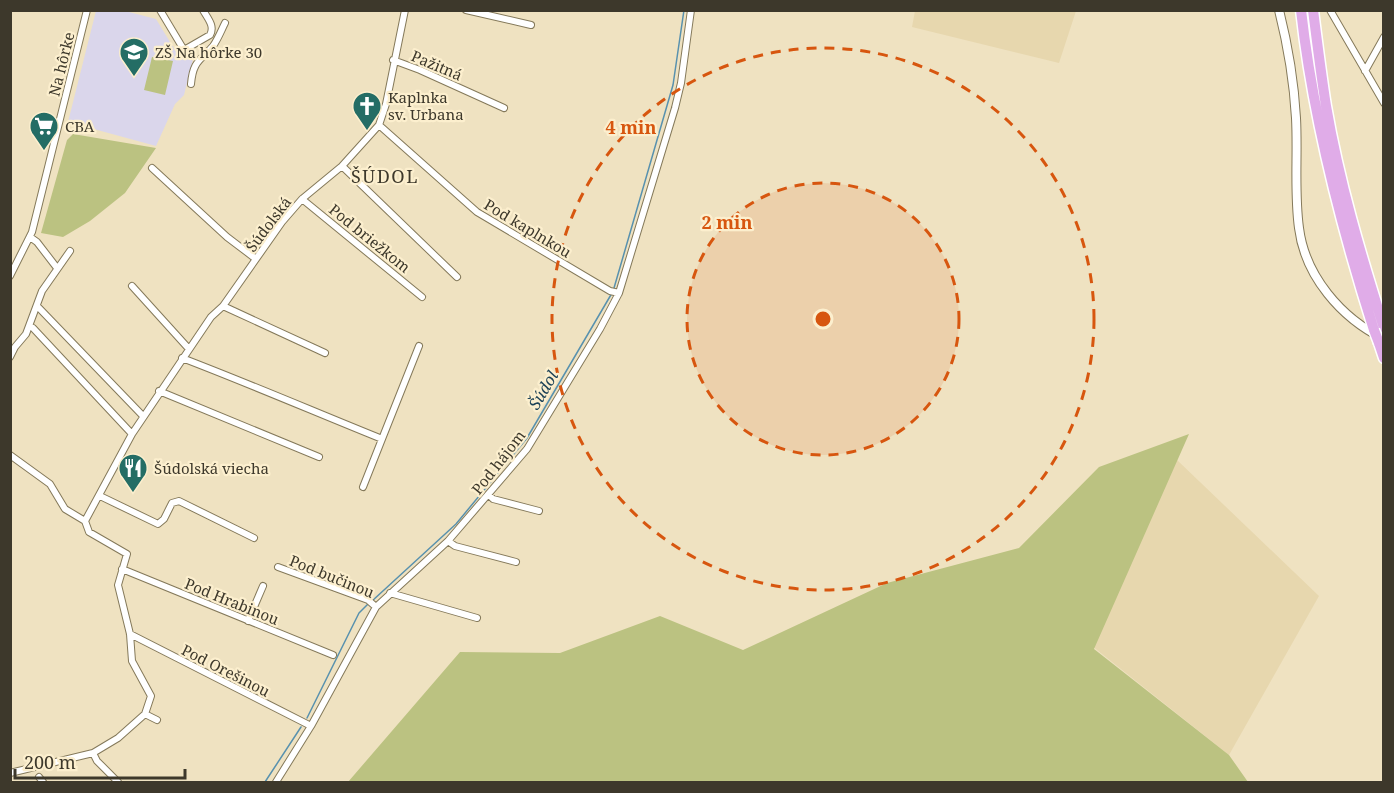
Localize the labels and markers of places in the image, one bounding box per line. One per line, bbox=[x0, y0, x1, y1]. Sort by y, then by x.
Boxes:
school or university icon: ZŠ Na hôrke 30 bbox=[118, 36, 150, 78]
place label: ZŠ Na hôrke 30 bbox=[155, 42, 262, 62]
place label: Kaplnka sv. Urbana bbox=[388, 87, 464, 124]
church icon: Kaplnka sv. Urbana bbox=[351, 90, 383, 132]
supermarket icon: CBA bbox=[28, 110, 60, 152]
place label: CBA bbox=[65, 116, 95, 136]
centre of rings bbox=[813, 309, 833, 329]
restaurant icon: Šúdolská viecha bbox=[117, 452, 149, 494]
place label: Šúdolská viecha bbox=[154, 458, 269, 478]

